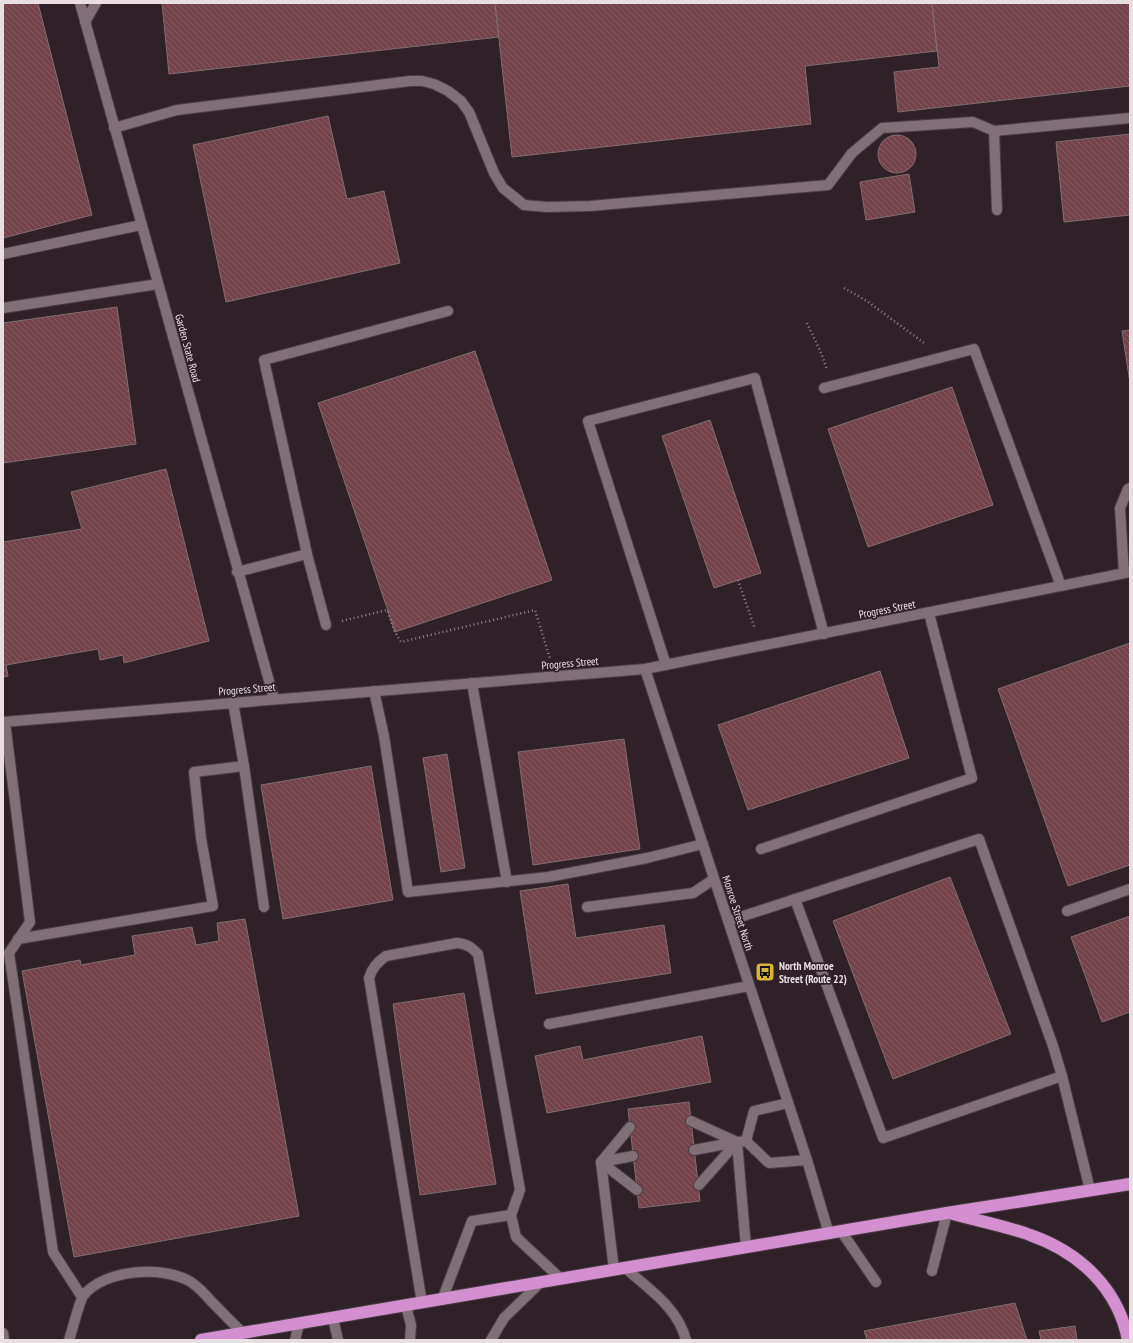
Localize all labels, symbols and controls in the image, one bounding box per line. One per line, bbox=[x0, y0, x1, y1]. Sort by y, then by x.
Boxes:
street label: Garden State Road bbox=[172, 312, 204, 384]
street label: Progress Street bbox=[858, 597, 916, 621]
street label: Progress Street bbox=[541, 654, 599, 672]
street label: Progress Street bbox=[218, 680, 276, 698]
street label: Monroe Street North bbox=[719, 874, 757, 952]
place label: North Monroe Street (Route 22) bbox=[779, 959, 847, 986]
bus stop icon: North Monroe Street (Route 22) bbox=[754, 961, 776, 983]

